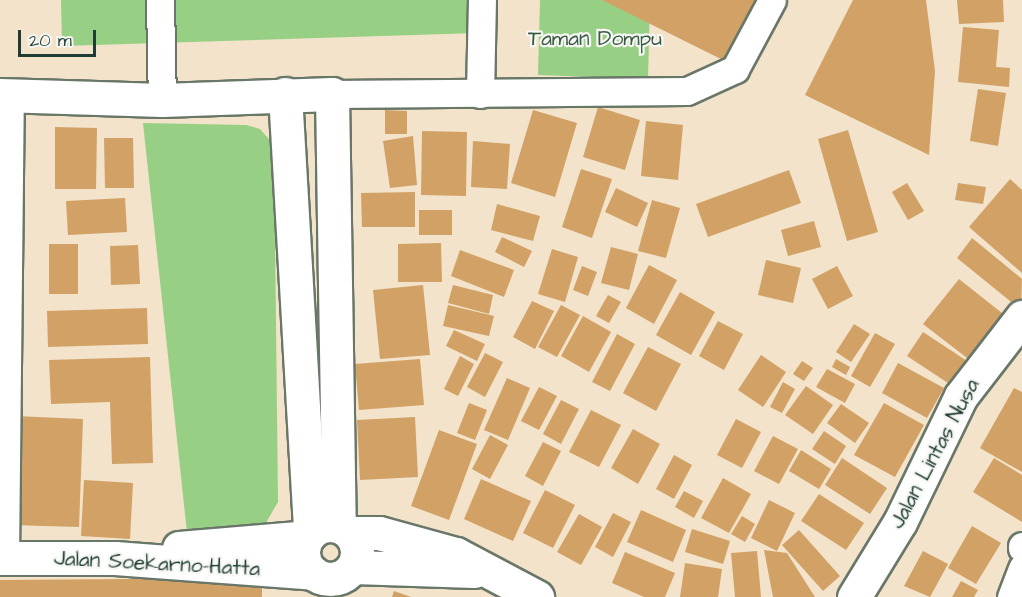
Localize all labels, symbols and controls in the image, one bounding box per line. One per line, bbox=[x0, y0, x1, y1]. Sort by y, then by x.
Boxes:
scale bar bbox=[21, 18, 99, 56]
park label: Taman Dompu bbox=[528, 26, 662, 52]
text: 20 m bbox=[29, 28, 72, 53]
street label: Jalan Lintas Nusa bbox=[885, 375, 985, 533]
street label: Jalan Soekarno-Hatta bbox=[53, 546, 261, 582]

